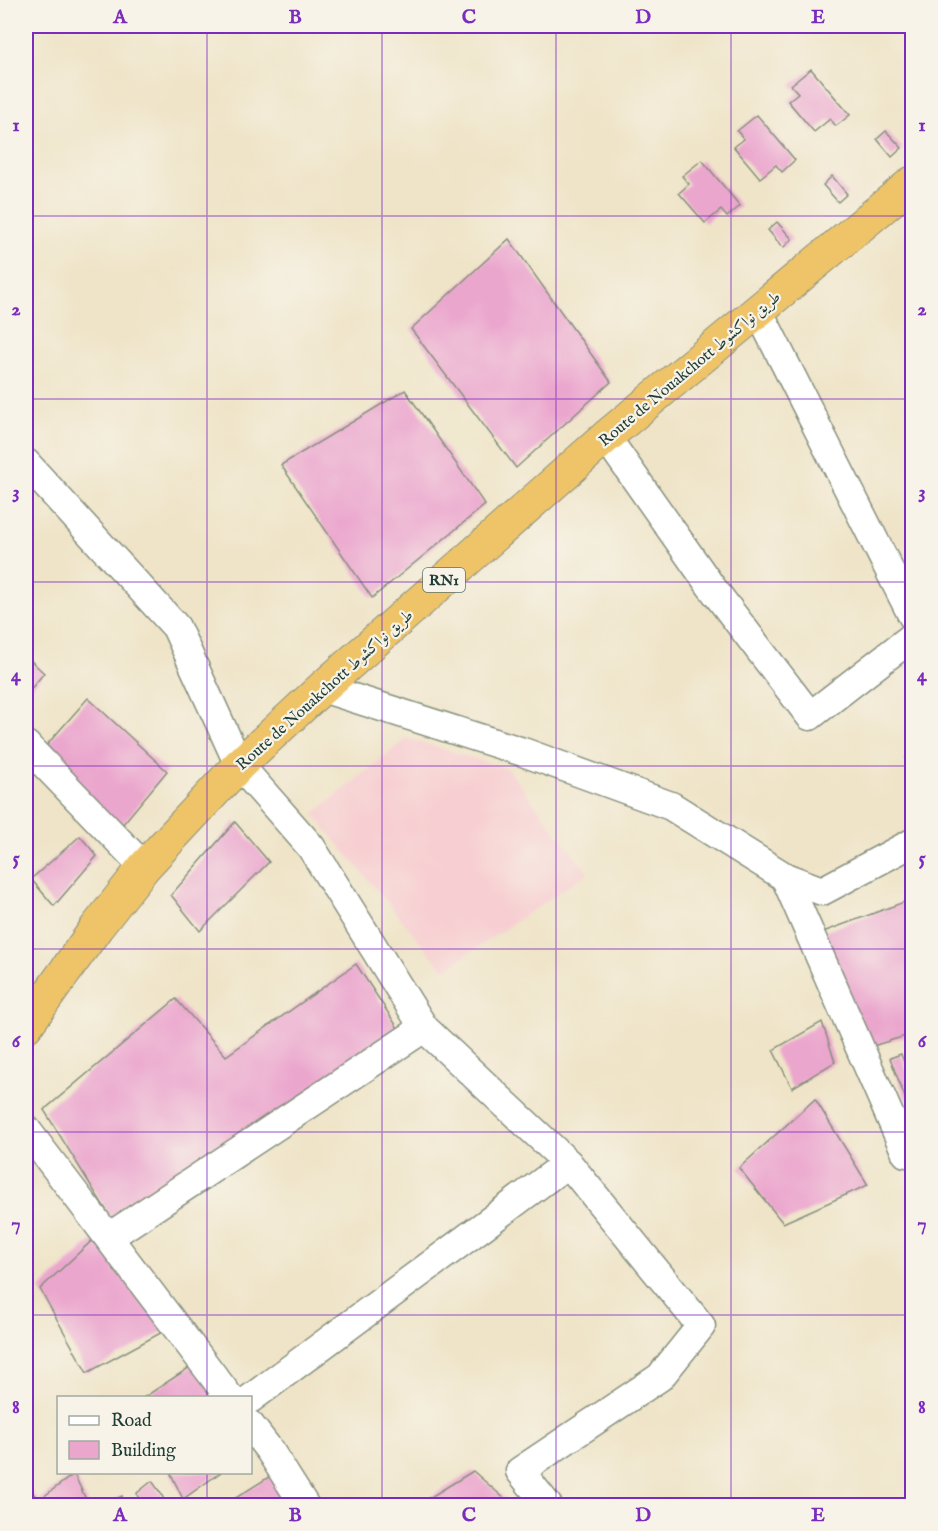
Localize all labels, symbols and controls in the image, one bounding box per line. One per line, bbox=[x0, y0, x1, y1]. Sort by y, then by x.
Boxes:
text: A bbox=[112, 5, 128, 30]
text: B bbox=[288, 5, 302, 30]
text: C bbox=[462, 5, 476, 30]
text: D bbox=[635, 5, 651, 30]
text: E bbox=[811, 5, 825, 30]
text: 1 bbox=[12, 113, 20, 138]
text: 1 bbox=[918, 113, 926, 138]
street label: Route de Nouakchott طريق نواكشوط bbox=[595, 288, 785, 452]
text: 2 bbox=[11, 297, 21, 322]
text: 2 bbox=[917, 297, 927, 322]
text: 3 bbox=[12, 480, 20, 505]
text: 3 bbox=[918, 480, 926, 505]
road number: RN1 bbox=[423, 568, 465, 592]
street label: Route de Nouakchott طريق نواكشوط bbox=[233, 606, 418, 775]
text: 4 bbox=[11, 663, 22, 688]
text: 4 bbox=[917, 663, 928, 688]
text: 5 bbox=[12, 846, 20, 871]
text: 5 bbox=[918, 846, 926, 871]
text: 6 bbox=[12, 1029, 22, 1054]
text: 6 bbox=[918, 1029, 928, 1054]
text: 7 bbox=[11, 1212, 21, 1237]
text: 7 bbox=[917, 1212, 927, 1237]
text: 8 bbox=[12, 1395, 20, 1420]
text: 8 bbox=[918, 1395, 926, 1420]
legend bbox=[57, 1396, 252, 1474]
text: Road bbox=[111, 1410, 152, 1433]
text: Building bbox=[111, 1440, 176, 1463]
text: A bbox=[112, 1503, 128, 1528]
text: B bbox=[288, 1503, 302, 1528]
text: C bbox=[462, 1503, 476, 1528]
text: D bbox=[635, 1503, 651, 1528]
text: E bbox=[811, 1503, 825, 1528]

